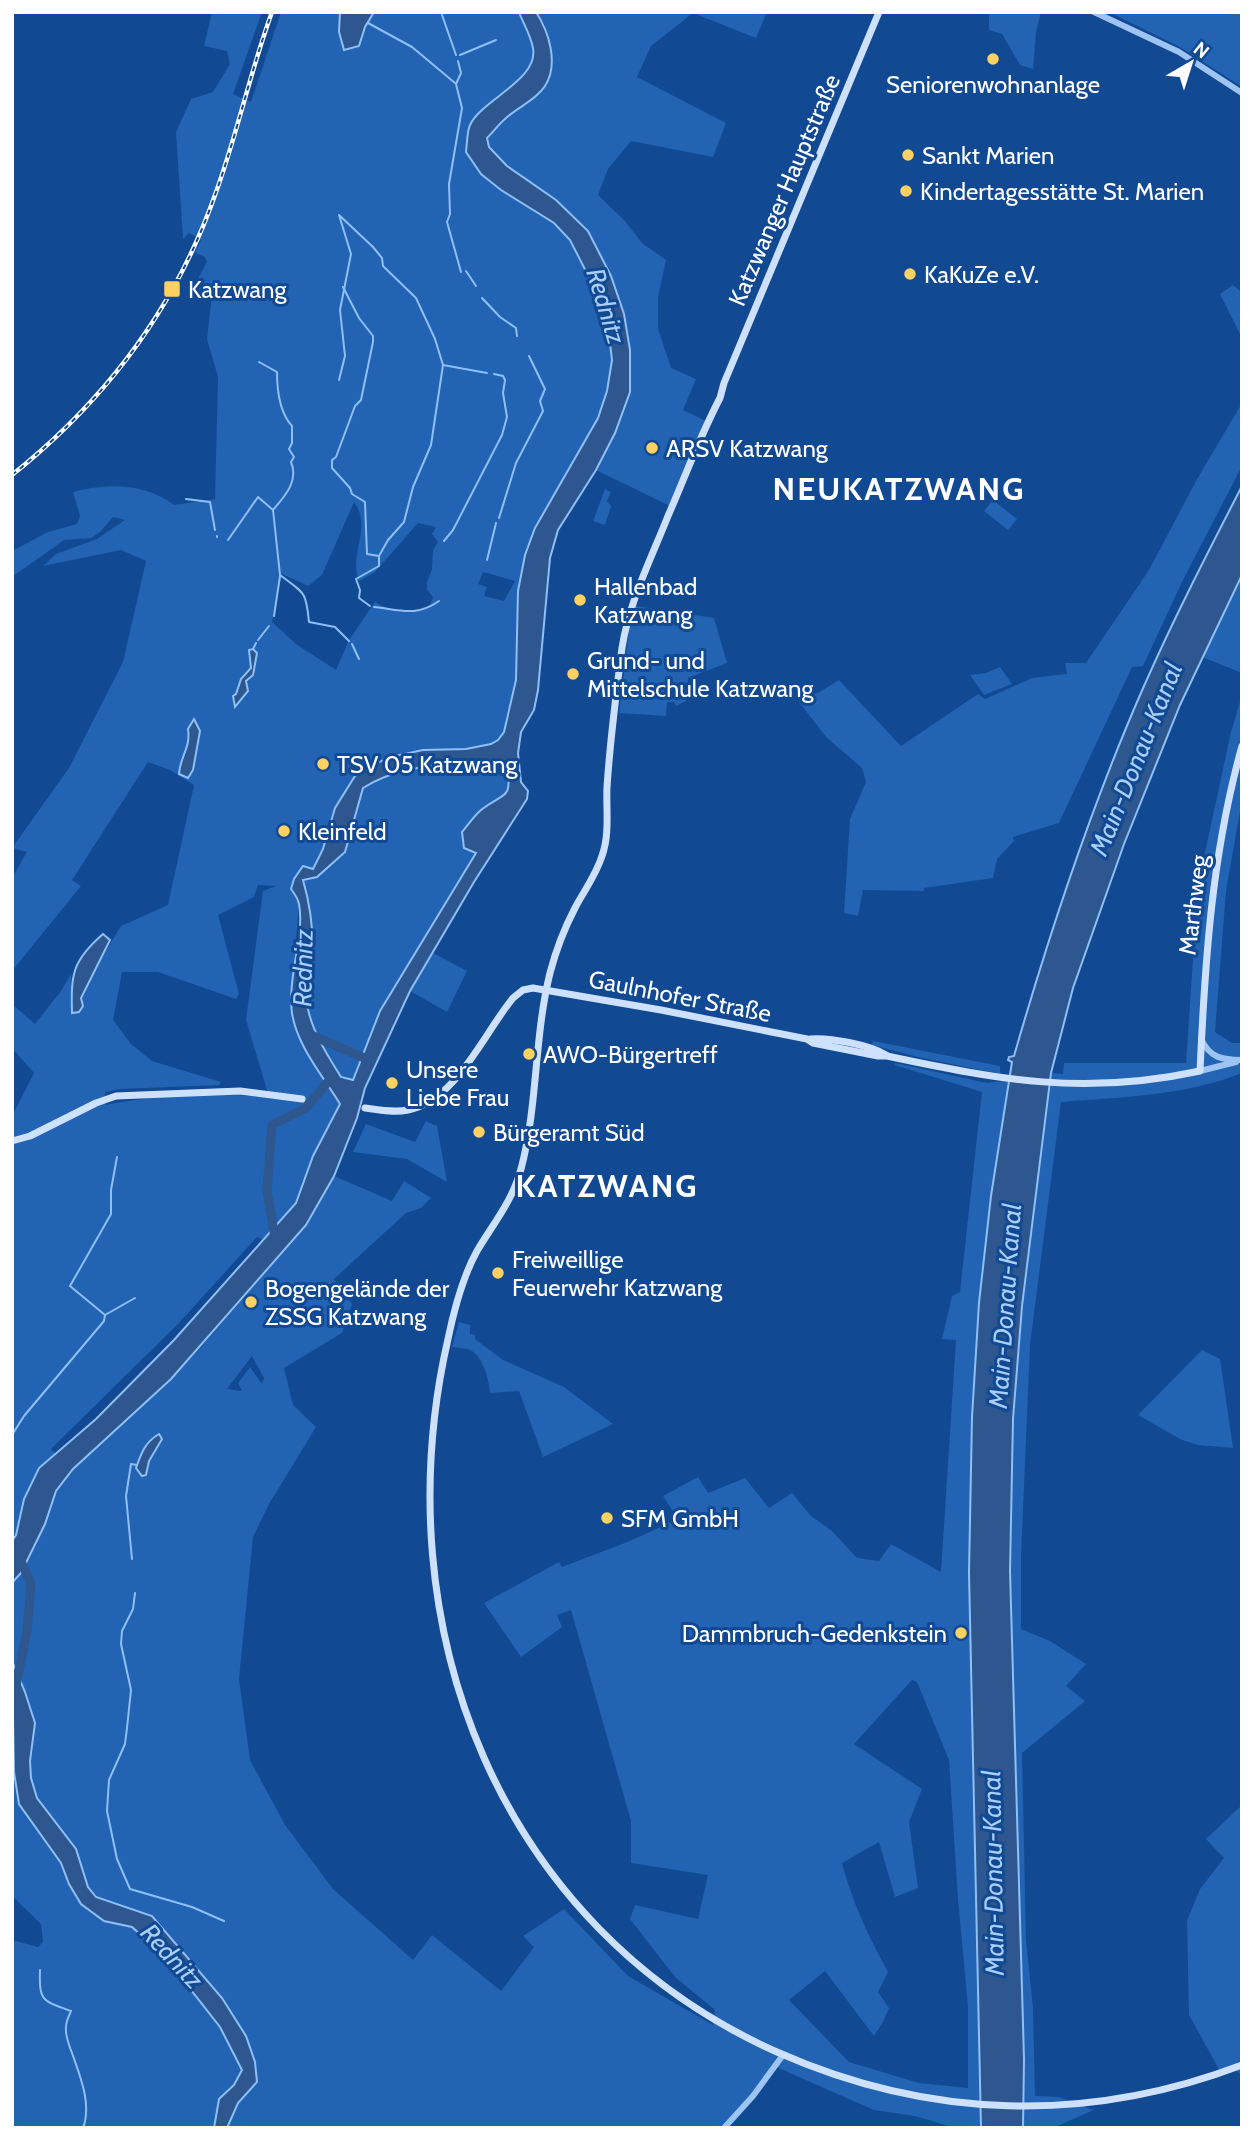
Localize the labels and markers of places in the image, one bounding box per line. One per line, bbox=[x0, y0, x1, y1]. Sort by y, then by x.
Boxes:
marker: Seniorenwohnanlage bbox=[985, 51, 1001, 67]
place label: Seniorenwohnanlage bbox=[886, 70, 1100, 99]
place label: Sankt Marien bbox=[922, 141, 1054, 170]
marker: Sankt Marien bbox=[900, 147, 916, 163]
place label: Kindertagesstätte St. Marien bbox=[920, 177, 1204, 206]
marker: Kindertagesstätte St. Marien bbox=[898, 183, 914, 199]
place label: KaKuZe e.V. bbox=[924, 260, 1039, 289]
marker: KaKuZe e.V. bbox=[902, 266, 918, 282]
place label: Katzwang bbox=[188, 275, 287, 304]
marker: Katzwang bbox=[162, 279, 182, 299]
place label: ARSV Katzwang bbox=[666, 434, 829, 463]
marker: ARSV Katzwang bbox=[644, 440, 660, 456]
place label: Hallenbad Katzwang bbox=[594, 572, 697, 629]
marker: Hallenbad Katzwang bbox=[572, 592, 588, 608]
place label: Grund- und Mittelschule Katzwang bbox=[587, 646, 815, 703]
marker: Grund- und Mittelschule Katzwang bbox=[565, 666, 581, 682]
place label: TSV 05 Katzwang bbox=[337, 750, 518, 779]
marker: TSV 05 Katzwang bbox=[315, 756, 331, 772]
place label: Kleinfeld bbox=[298, 817, 387, 846]
marker: Kleinfeld bbox=[276, 823, 292, 839]
place label: AWO-Bürgertreff bbox=[543, 1040, 718, 1069]
marker: AWO-Bürgertreff bbox=[521, 1046, 537, 1062]
place label: Unsere Liebe Frau bbox=[406, 1055, 509, 1112]
marker: Unsere Liebe Frau bbox=[384, 1075, 400, 1091]
place label: Bürgeramt Süd bbox=[493, 1118, 645, 1147]
marker: Bürgeramt Süd bbox=[471, 1124, 487, 1140]
place label: Freiweillige Feuerwehr Katzwang bbox=[512, 1245, 723, 1302]
marker: Freiweillige Feuerwehr Katzwang bbox=[490, 1265, 506, 1281]
place label: Bogengelände der ZSSG Katzwang bbox=[265, 1274, 450, 1331]
marker: Bogengelände der ZSSG Katzwang bbox=[243, 1294, 259, 1310]
place label: SFM GmbH bbox=[621, 1504, 739, 1533]
marker: SFM GmbH bbox=[599, 1510, 615, 1526]
place label: Dammbruch-Gedenkstein bbox=[682, 1619, 947, 1648]
marker: Dammbruch-Gedenkstein bbox=[953, 1625, 969, 1641]

